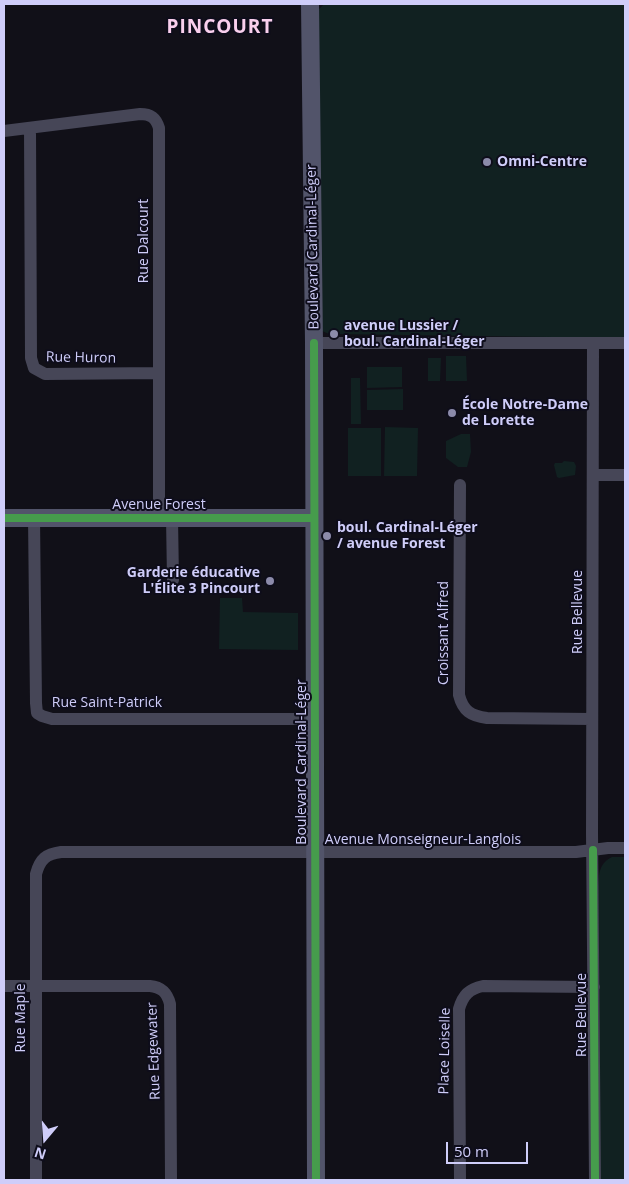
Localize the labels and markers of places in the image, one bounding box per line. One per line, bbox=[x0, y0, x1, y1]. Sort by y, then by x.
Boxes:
place label: Omni-Centre bbox=[497, 154, 587, 170]
marker: Omni-Centre bbox=[481, 156, 493, 168]
place label: avenue Lussier / boul. Cardinal-Léger bbox=[344, 318, 485, 351]
marker: avenue Lussier / boul. Cardinal-Léger bbox=[328, 328, 340, 340]
place label: École Notre-Dame de Lorette bbox=[462, 397, 588, 430]
marker: École Notre-Dame de Lorette bbox=[446, 407, 458, 419]
place label: boul. Cardinal-Léger / avenue Forest bbox=[337, 520, 478, 552]
marker: boul. Cardinal-Léger / avenue Forest bbox=[321, 530, 333, 542]
place label: Garderie éducative L'Élite 3 Pincourt bbox=[127, 565, 260, 598]
marker: Garderie éducative L'Élite 3 Pincourt bbox=[264, 575, 276, 587]

